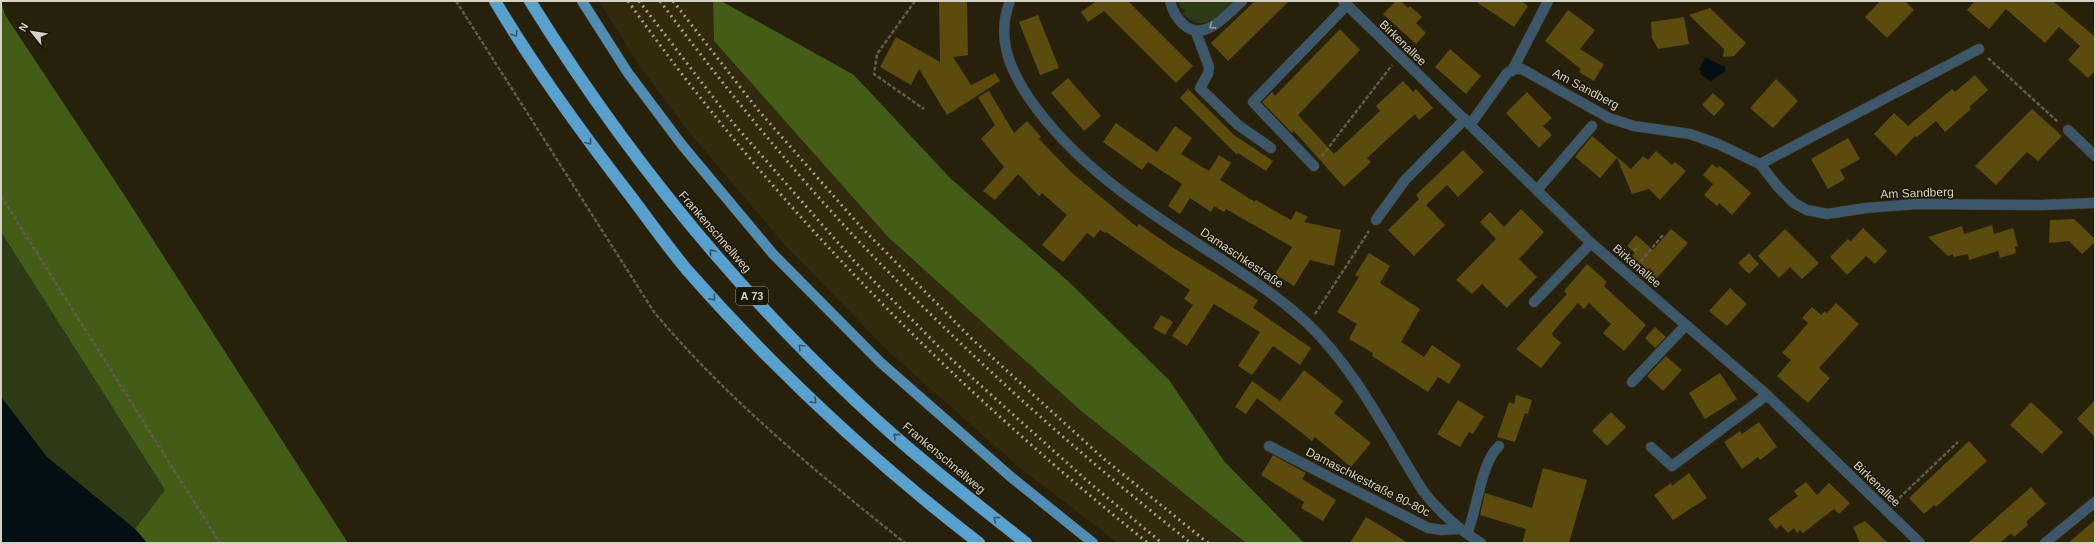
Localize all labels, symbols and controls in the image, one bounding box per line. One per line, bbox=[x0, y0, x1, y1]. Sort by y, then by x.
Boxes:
north arrow bbox=[12, 12, 52, 52]
street label: Birkenallee bbox=[1377, 17, 1429, 69]
text: N bbox=[16, 21, 31, 33]
one-way arrow bbox=[1209, 21, 1216, 29]
one-way arrow bbox=[510, 30, 518, 37]
street label: Am Sandberg bbox=[1550, 66, 1622, 112]
one-way arrow bbox=[584, 137, 591, 144]
street label: Am Sandberg bbox=[1880, 185, 1954, 201]
street label: Frankenschnellweg bbox=[676, 188, 754, 276]
street label: Damaschkestraße bbox=[1198, 225, 1287, 291]
street label: Birkenallee bbox=[1610, 241, 1664, 291]
one-way arrow bbox=[710, 249, 717, 257]
road number: A 73 bbox=[736, 287, 768, 305]
one-way arrow bbox=[709, 293, 716, 301]
one-way arrow bbox=[798, 344, 806, 352]
one-way arrow bbox=[809, 396, 817, 404]
street label: Frankenschnellweg bbox=[900, 419, 988, 497]
one-way arrow bbox=[893, 434, 900, 441]
street label: Damaschkestraße 80-80c bbox=[1304, 445, 1432, 519]
street label: Birkenallee bbox=[1851, 458, 1903, 510]
one-way arrow bbox=[993, 516, 1000, 523]

